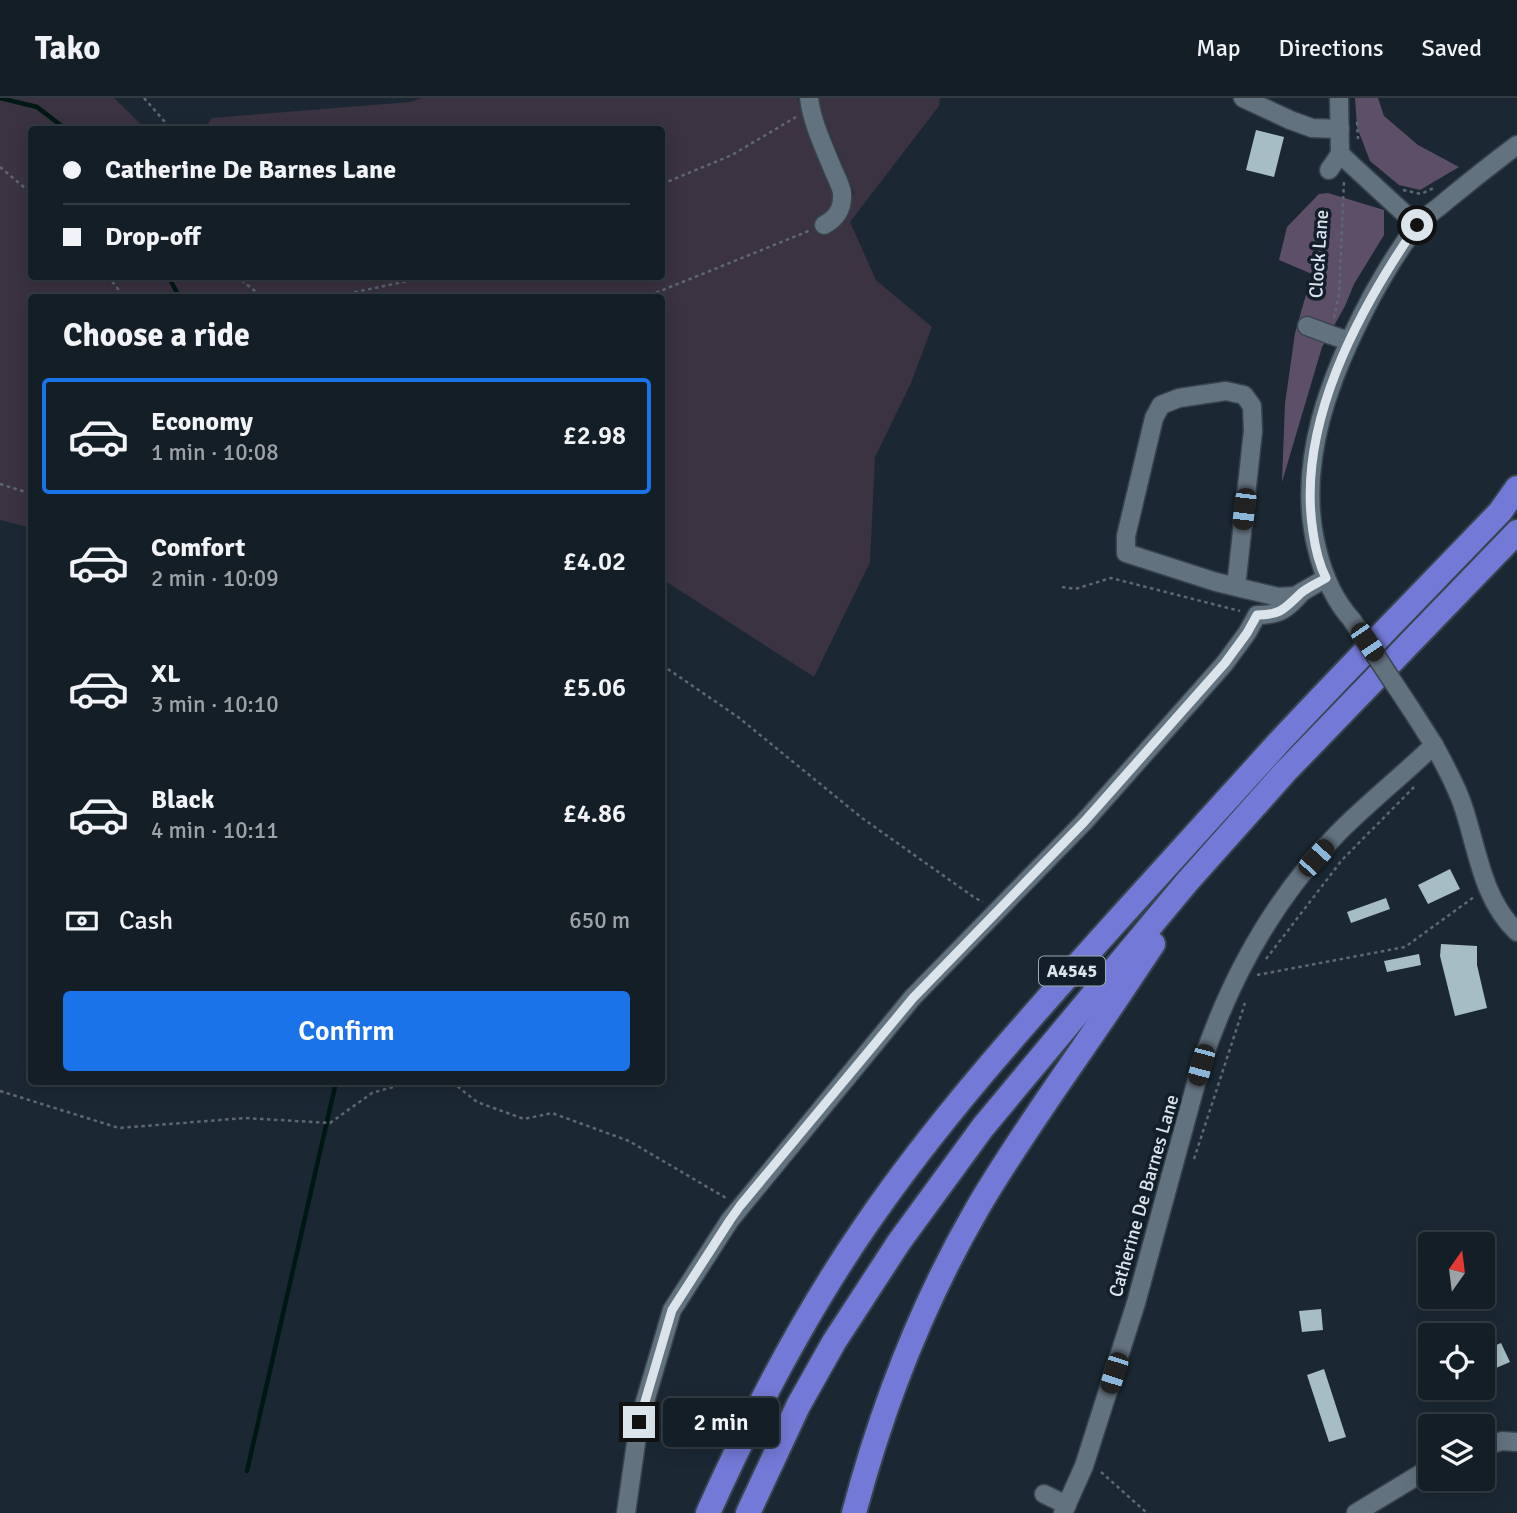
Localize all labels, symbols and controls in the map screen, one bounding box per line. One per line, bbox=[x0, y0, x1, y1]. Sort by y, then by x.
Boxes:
text: Tako bbox=[35, 28, 100, 69]
text: Map bbox=[1196, 33, 1241, 63]
text: Directions bbox=[1279, 33, 1384, 63]
text: Saved bbox=[1422, 33, 1482, 63]
text: Catherine De Barnes Lane bbox=[105, 154, 396, 186]
street label: Clock Lane bbox=[1304, 209, 1334, 299]
route start bbox=[1401, 209, 1433, 241]
text: Drop-off bbox=[105, 221, 201, 253]
text: Choose a ride bbox=[63, 316, 250, 355]
icon: car bbox=[67, 405, 130, 468]
text: Economy bbox=[151, 406, 253, 438]
text: £2.98 bbox=[563, 420, 626, 452]
text: 1 min · 10:08 bbox=[151, 438, 279, 467]
car bbox=[1232, 487, 1257, 531]
icon: car bbox=[67, 531, 130, 594]
text: Comfort bbox=[151, 532, 245, 564]
text: £4.02 bbox=[563, 546, 626, 578]
text: 2 min · 10:09 bbox=[151, 564, 279, 593]
car bbox=[1347, 619, 1388, 665]
icon: car bbox=[67, 657, 130, 720]
text: XL bbox=[151, 658, 181, 690]
text: £5.06 bbox=[563, 672, 626, 704]
text: 3 min · 10:10 bbox=[151, 690, 279, 719]
icon: car bbox=[67, 783, 130, 846]
text: Black bbox=[151, 784, 214, 816]
text: £4.86 bbox=[563, 798, 626, 830]
text: 4 min · 10:11 bbox=[151, 816, 279, 845]
car bbox=[1295, 835, 1338, 881]
icon: cash bbox=[63, 902, 101, 940]
text: Cash bbox=[119, 905, 173, 937]
text: 650 m bbox=[569, 906, 630, 935]
road number: A4545 bbox=[1039, 956, 1105, 986]
button: Confirm bbox=[63, 991, 630, 1071]
car bbox=[1186, 1042, 1217, 1088]
street label: Catherine De Barnes Lane bbox=[1104, 1092, 1184, 1300]
north arrow bbox=[1418, 1232, 1494, 1309]
map controls bbox=[1418, 1232, 1495, 1491]
button: locate bbox=[1418, 1323, 1495, 1400]
car bbox=[1098, 1350, 1131, 1396]
callout: 2 min bbox=[664, 1398, 779, 1446]
route end bbox=[623, 1406, 655, 1438]
text: 2 min bbox=[693, 1408, 749, 1437]
button: layers bbox=[1418, 1414, 1495, 1491]

